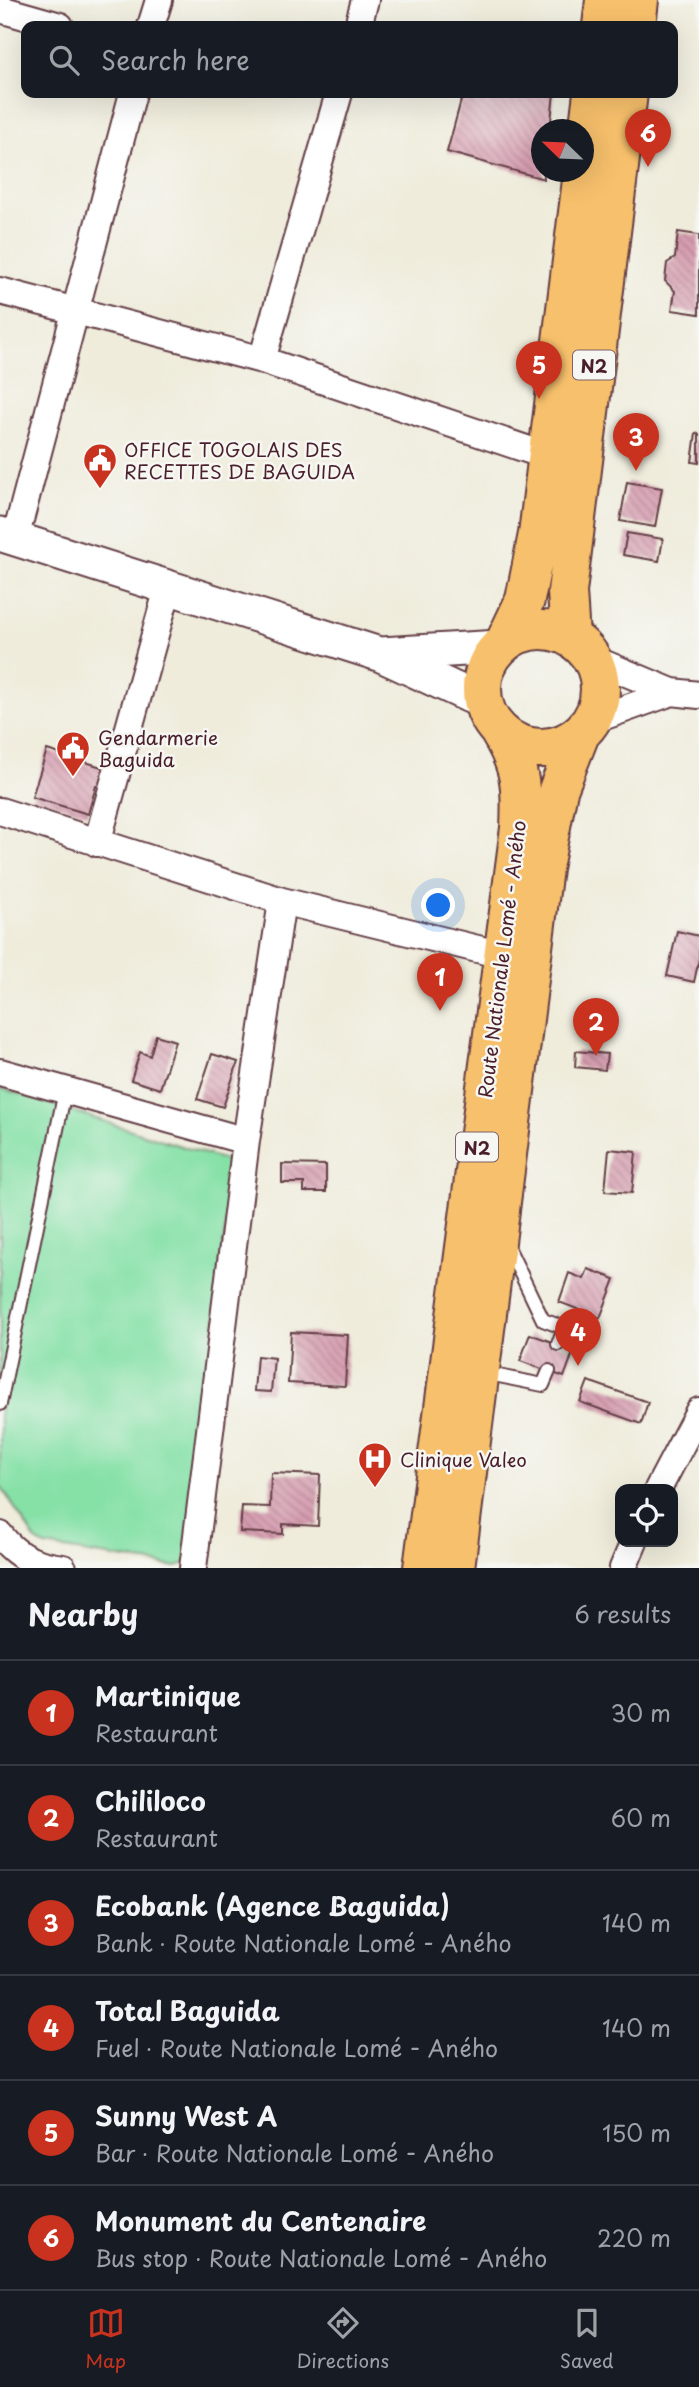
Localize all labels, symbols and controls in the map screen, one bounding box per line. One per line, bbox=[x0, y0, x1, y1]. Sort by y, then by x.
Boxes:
search box bbox=[21, 21, 678, 98]
text: Search here bbox=[101, 40, 250, 79]
icon: search bbox=[45, 41, 83, 79]
pin: 6 bbox=[625, 109, 671, 167]
north arrow bbox=[531, 119, 594, 182]
pin: 5 bbox=[516, 341, 562, 399]
road number: N2 bbox=[573, 351, 615, 380]
pin: 3 bbox=[613, 413, 659, 471]
place label: OFFICE TOGOLAIS DES RECETTES DE BAGUIDA bbox=[124, 435, 355, 485]
public building icon: OFFICE TOGOLAIS DES RECETTES DE BAGUIDA bbox=[81, 441, 119, 490]
place label: Gendarmerie Baguida bbox=[98, 723, 218, 773]
public building icon: Gendarmerie Baguida bbox=[54, 729, 92, 778]
street label: Route Nationale Lomé - Aného bbox=[470, 819, 532, 1099]
your location bbox=[421, 888, 455, 922]
pin: 1 bbox=[417, 953, 463, 1011]
pin: 2 bbox=[573, 998, 619, 1056]
road number: N2 bbox=[456, 1132, 498, 1162]
pin: 4 bbox=[555, 1308, 601, 1366]
hospital icon: Clinique Valeo bbox=[356, 1440, 394, 1489]
place label: Clinique Valeo bbox=[400, 1445, 527, 1473]
map controls bbox=[615, 1484, 678, 1547]
button: locate bbox=[615, 1484, 678, 1547]
text: Nearby bbox=[28, 1591, 138, 1636]
text: 6 results bbox=[575, 1596, 671, 1631]
text: Martinique bbox=[95, 1676, 241, 1715]
text: 1 bbox=[46, 1695, 57, 1730]
text: 30 m bbox=[610, 1695, 671, 1730]
text: Restaurant bbox=[95, 1715, 218, 1750]
text: Chililoco bbox=[95, 1781, 206, 1820]
text: 2 bbox=[43, 1800, 59, 1835]
text: 60 m bbox=[611, 1800, 671, 1835]
text: Restaurant bbox=[95, 1820, 218, 1855]
text: Ecobank (Agence Baguida) bbox=[95, 1886, 450, 1925]
text: 3 bbox=[43, 1905, 59, 1940]
text: 140 m bbox=[602, 1905, 671, 1940]
text: Bank · Route Nationale Lomé - Aného bbox=[95, 1925, 512, 1960]
text: Total Baguida bbox=[95, 1991, 280, 2030]
text: 4 bbox=[43, 2010, 59, 2045]
text: 140 m bbox=[602, 2010, 671, 2045]
text: Fuel · Route Nationale Lomé - Aného bbox=[95, 2030, 498, 2065]
text: Sunny West A bbox=[95, 2096, 277, 2135]
text: 5 bbox=[44, 2115, 58, 2150]
text: 150 m bbox=[602, 2115, 671, 2150]
text: Bar · Route Nationale Lomé - Aného bbox=[95, 2135, 494, 2170]
text: Monument du Centenaire bbox=[95, 2201, 426, 2240]
text: 6 bbox=[43, 2220, 59, 2255]
text: 220 m bbox=[597, 2220, 671, 2255]
text: Bus stop · Route Nationale Lomé - Aného bbox=[95, 2240, 547, 2275]
tab: Map bbox=[85, 2304, 126, 2374]
tab: Directions bbox=[297, 2304, 389, 2374]
tab: Saved bbox=[560, 2304, 614, 2374]

